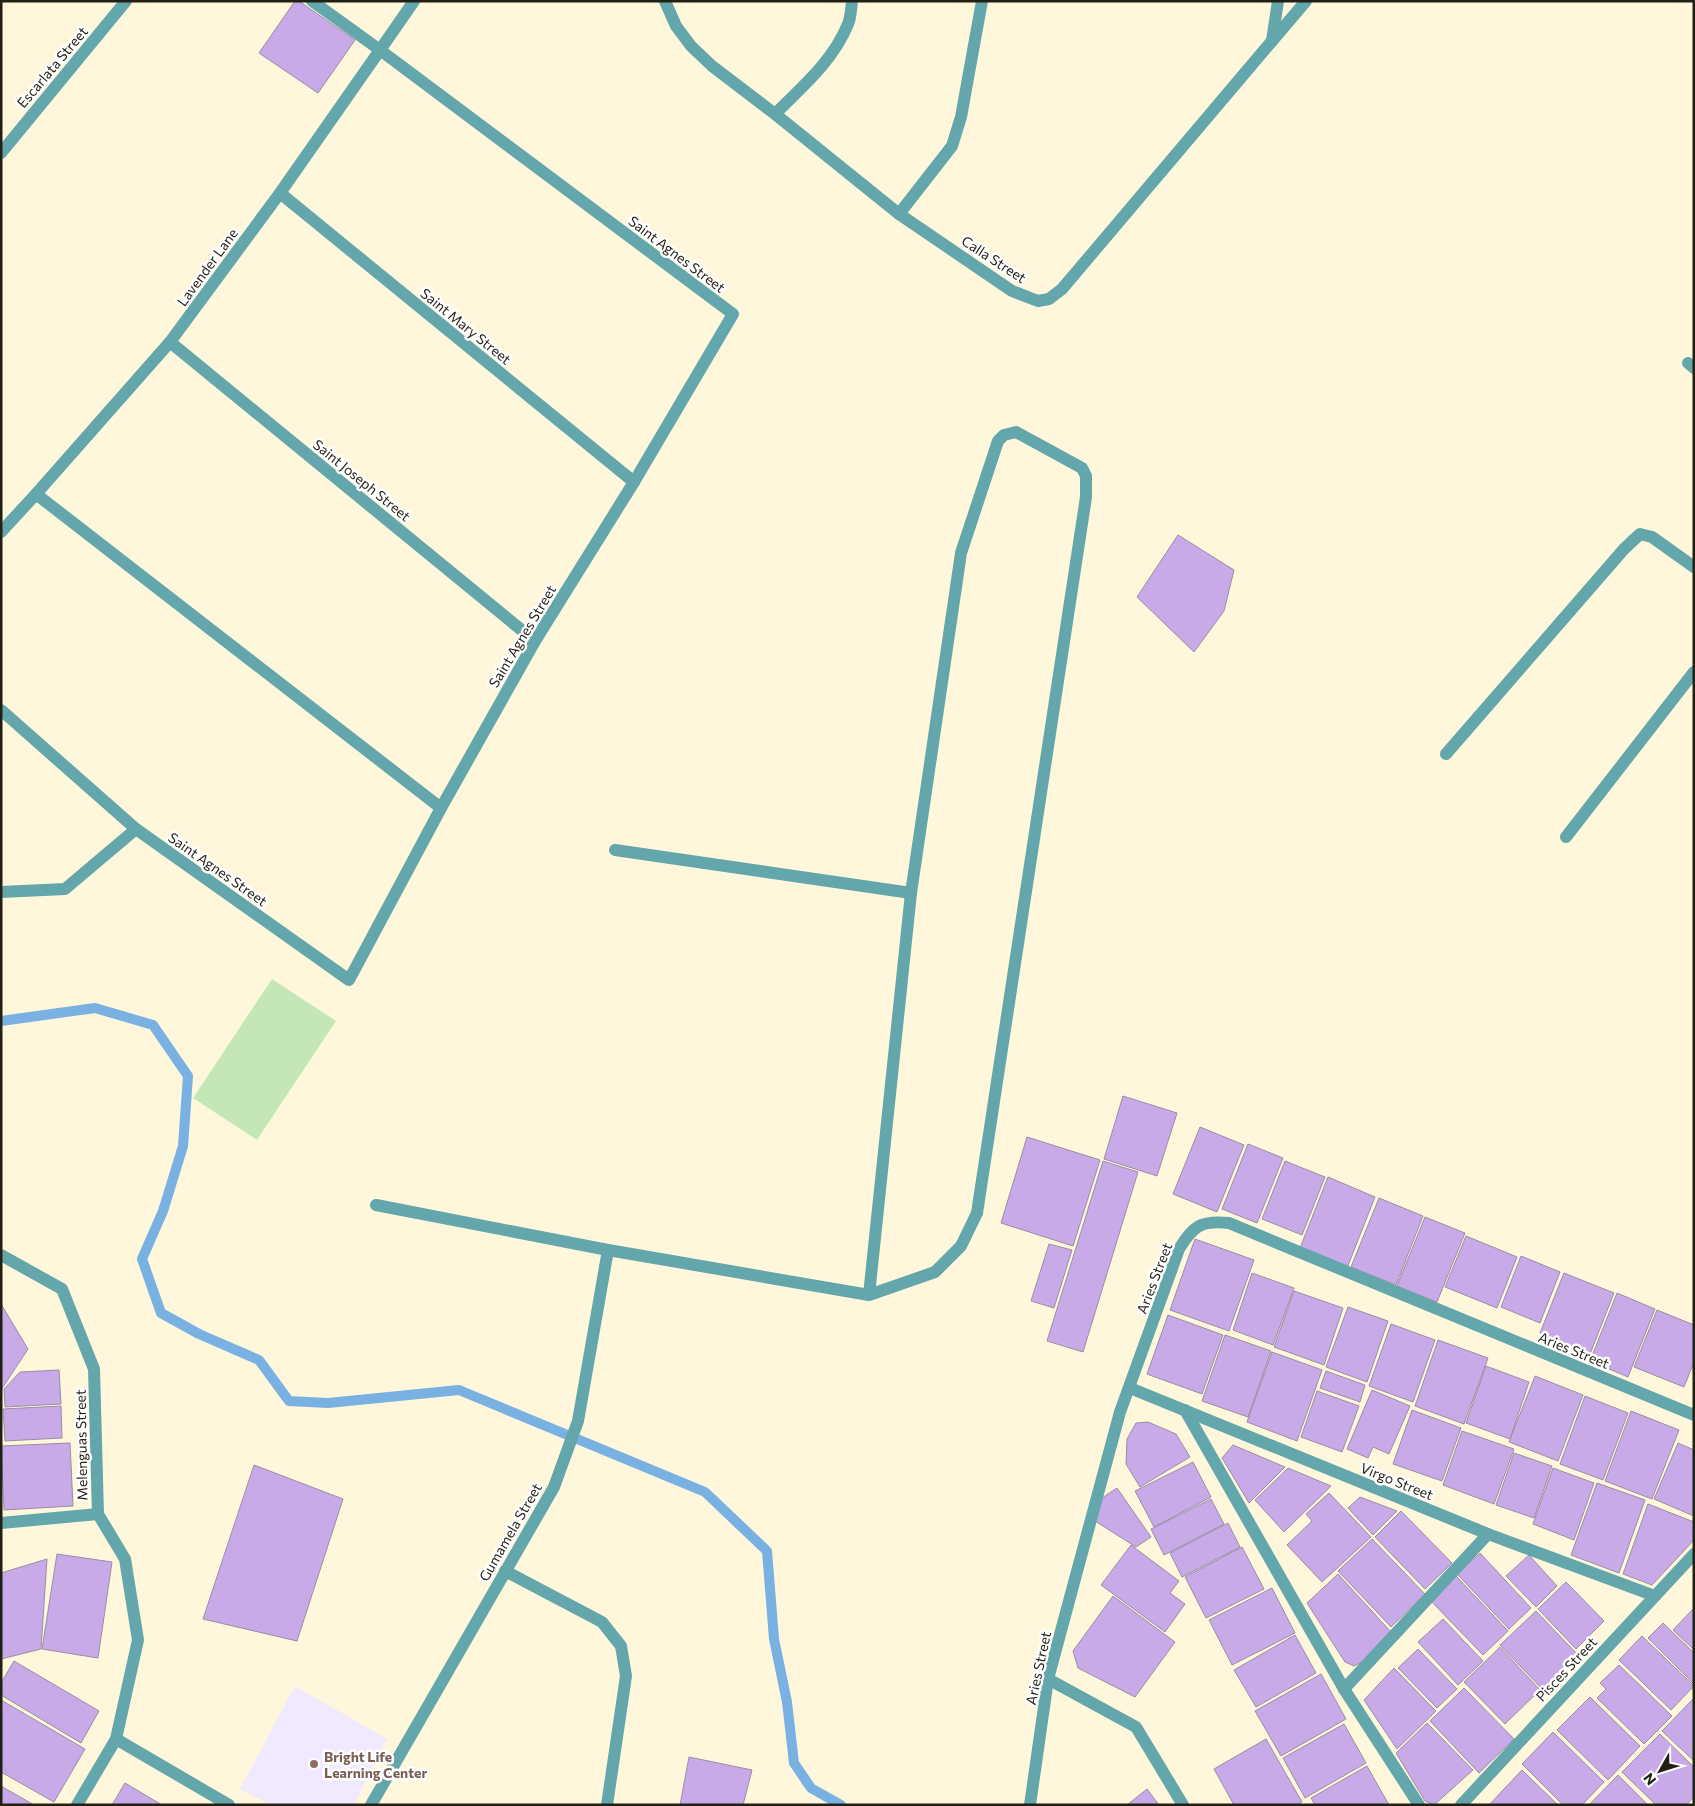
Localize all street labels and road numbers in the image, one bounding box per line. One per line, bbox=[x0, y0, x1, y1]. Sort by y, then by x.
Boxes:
street label: Escarlata Street bbox=[13, 23, 91, 111]
street label: Saint Agnes Street bbox=[625, 212, 729, 296]
street label: Lavender Lane bbox=[173, 225, 241, 309]
street label: Calla Street bbox=[959, 232, 1030, 286]
street label: Saint Mary Street bbox=[417, 284, 515, 368]
street label: Saint Joseph Street bbox=[310, 436, 414, 525]
street label: Saint Agnes Street bbox=[485, 581, 559, 690]
street label: Saint Agnes Street bbox=[165, 829, 271, 910]
street label: Aries Street bbox=[1133, 1240, 1175, 1316]
street label: Aries Street bbox=[1536, 1328, 1612, 1372]
street label: Melenguas Street bbox=[72, 1389, 90, 1501]
street label: Virgo Street bbox=[1358, 1459, 1436, 1503]
street label: Gumamela Street bbox=[475, 1480, 545, 1584]
street label: Aries Street bbox=[1022, 1629, 1054, 1706]
street label: Pisces Street bbox=[1532, 1633, 1600, 1705]

